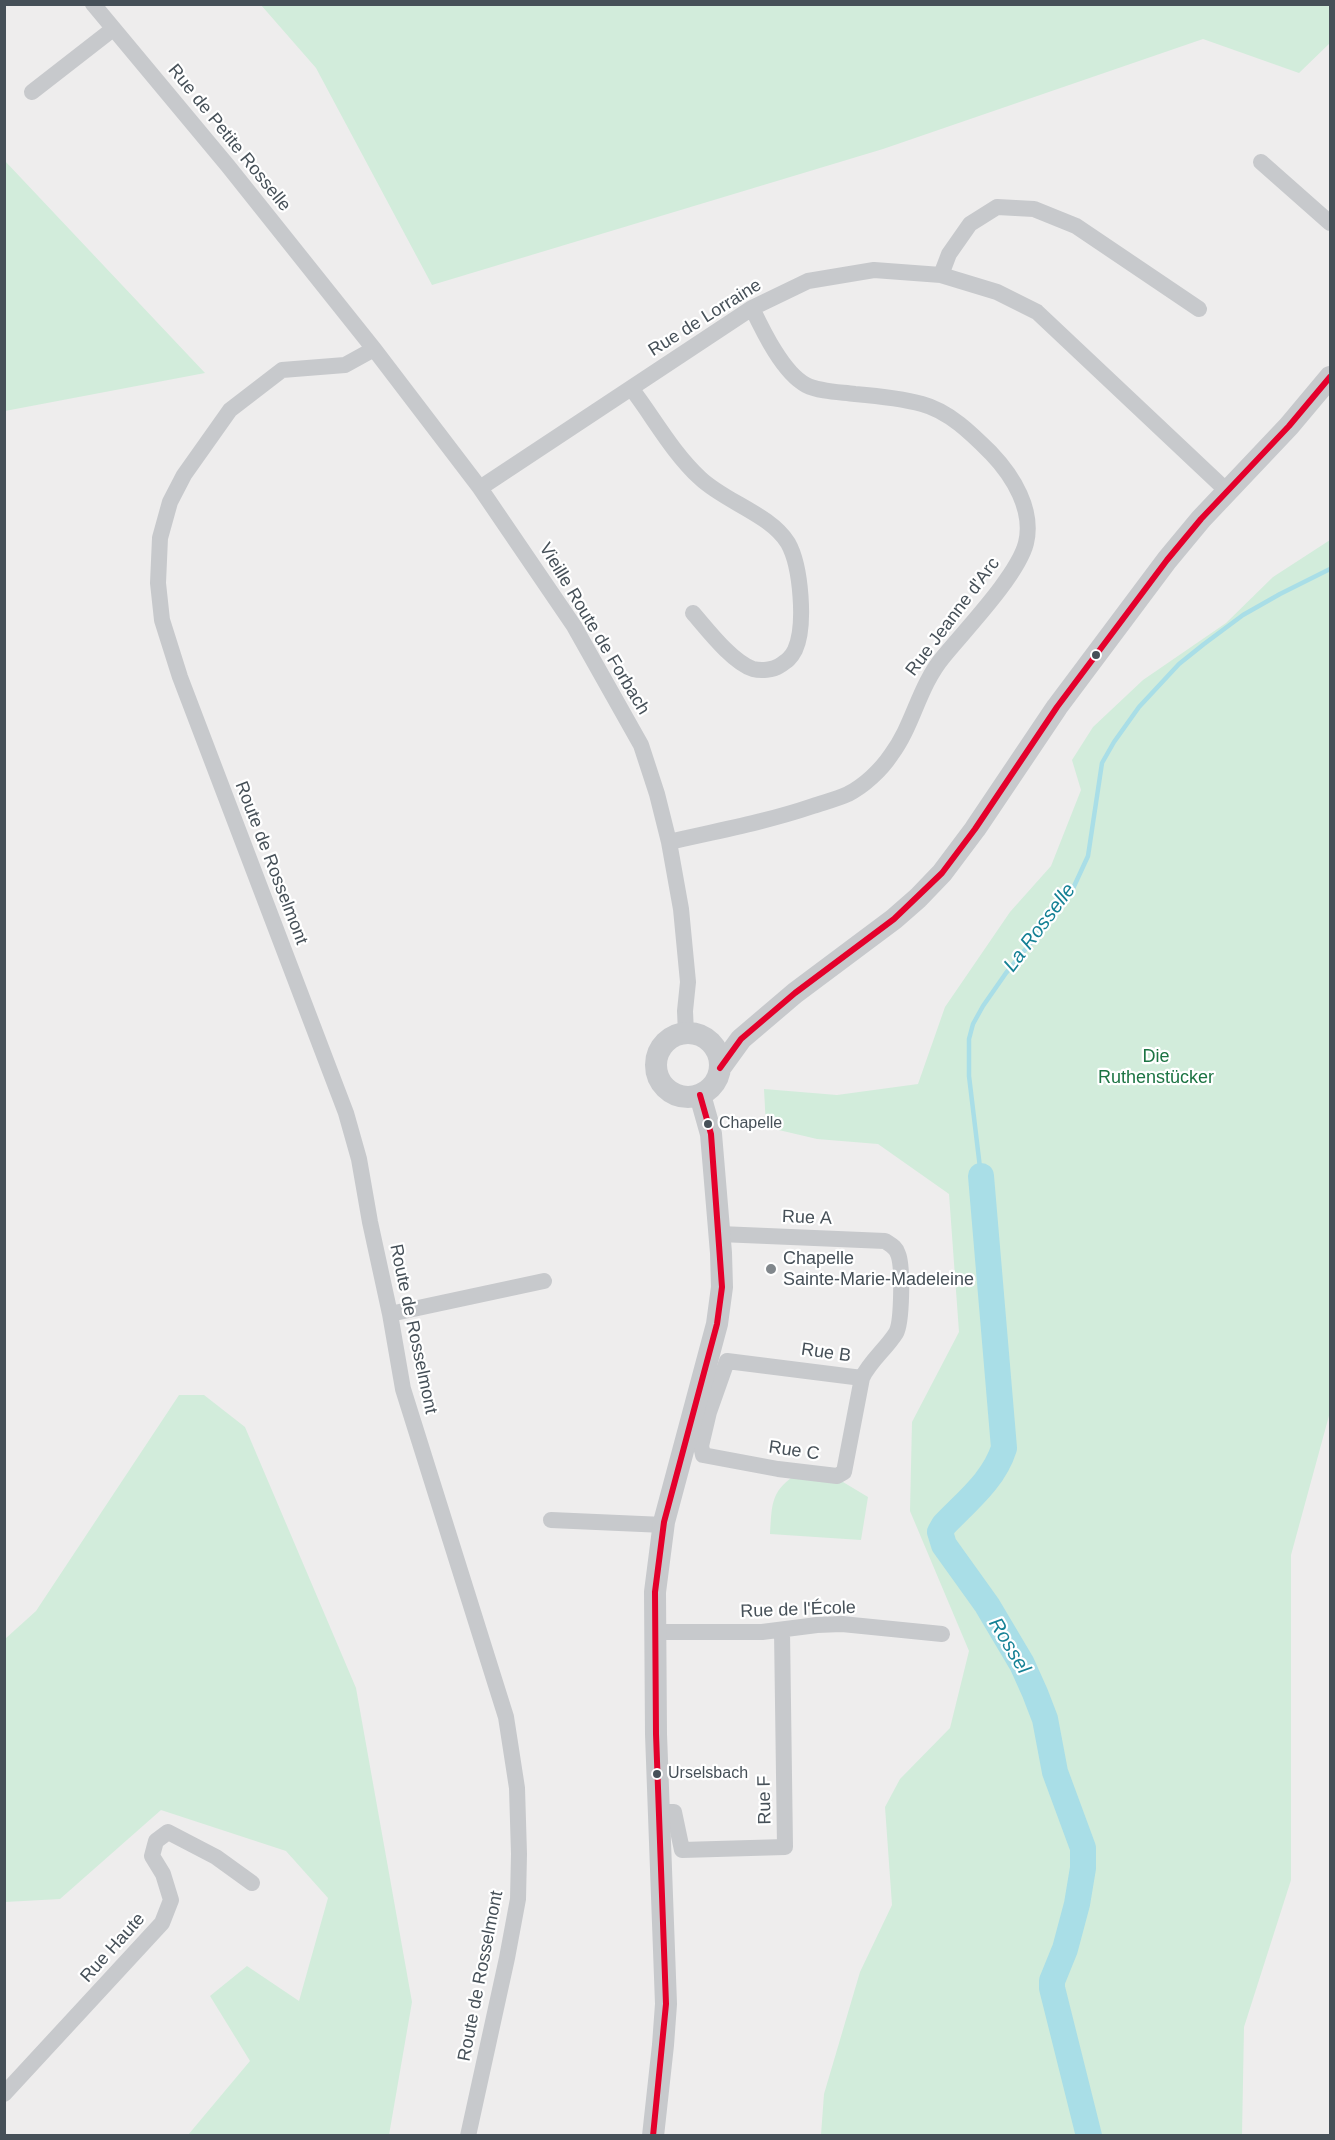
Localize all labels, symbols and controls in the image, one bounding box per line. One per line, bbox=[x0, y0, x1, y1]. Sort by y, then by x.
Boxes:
street label: Rue de Petite Rosselle bbox=[163, 60, 295, 216]
street label: Rue de Lorraine bbox=[645, 275, 765, 361]
street label: Vieille Route de Forbach bbox=[534, 539, 654, 719]
street label: Rue Jeanne d'Arc bbox=[901, 554, 1005, 680]
unlabelled marker bbox=[1090, 649, 1102, 661]
street label: Route de Rosselmont bbox=[230, 778, 312, 948]
water label: La Rosselle bbox=[999, 879, 1081, 977]
park label: Die Ruthenstücker bbox=[1098, 1046, 1214, 1088]
place label: Chapelle bbox=[719, 1114, 782, 1134]
marker: Chapelle bbox=[702, 1118, 714, 1130]
street label: Rue A bbox=[782, 1206, 832, 1230]
street label: Route de Rosselmont bbox=[384, 1242, 442, 1416]
place label: Chapelle Sainte-Marie-Madeleine bbox=[783, 1248, 974, 1290]
marker: Chapelle Sainte-Marie-Madeleine bbox=[764, 1262, 778, 1276]
street label: Rue B bbox=[800, 1339, 852, 1367]
street label: Rue C bbox=[767, 1437, 821, 1465]
street label: Rue de l'École bbox=[740, 1597, 856, 1623]
water label: Rossel bbox=[983, 1614, 1035, 1678]
place label: Urselsbach bbox=[668, 1764, 748, 1784]
marker: Urselsbach bbox=[651, 1768, 663, 1780]
street label: Rue F bbox=[754, 1775, 776, 1825]
street label: Route de Rosselmont bbox=[454, 1889, 508, 2063]
street label: Rue Haute bbox=[76, 1909, 150, 1987]

